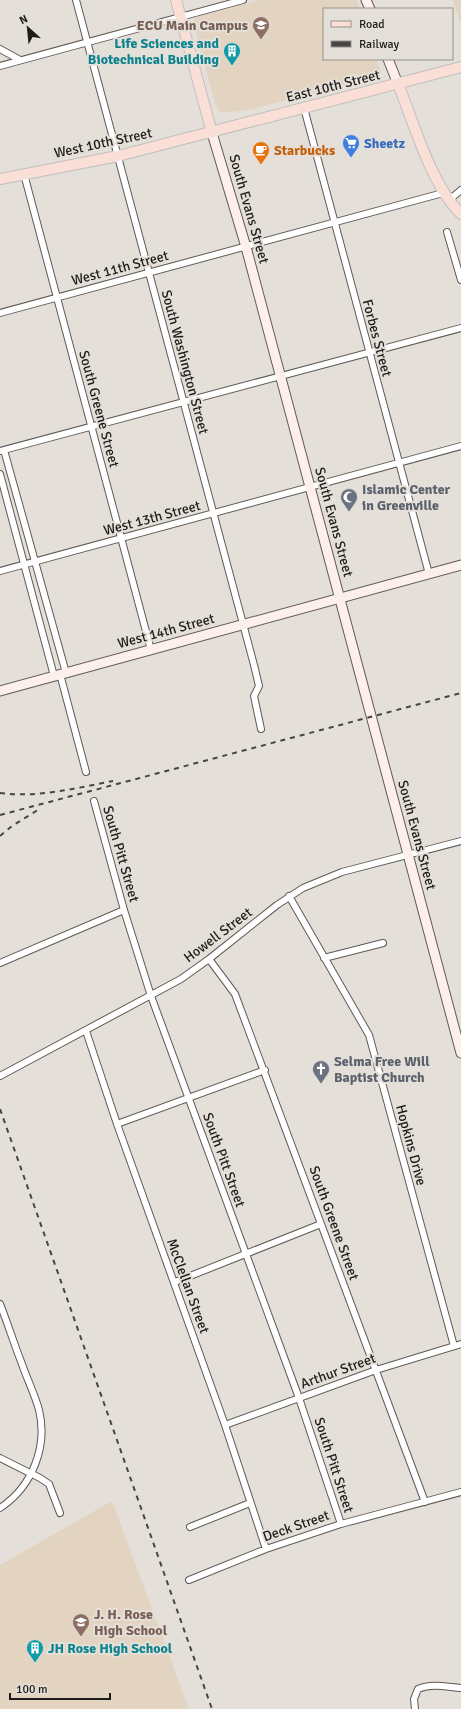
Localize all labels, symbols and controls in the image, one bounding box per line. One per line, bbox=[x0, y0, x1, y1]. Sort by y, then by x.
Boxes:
north arrow bbox=[8, 8, 48, 48]
legend bbox=[323, 8, 453, 60]
text: N bbox=[17, 12, 30, 27]
school or university icon: ECU Main Campus bbox=[251, 15, 271, 40]
place label: ECU Main Campus bbox=[137, 17, 248, 34]
text: Road bbox=[359, 17, 385, 32]
place label: Life Sciences and Biotechnical Building bbox=[88, 35, 219, 68]
text: Railway bbox=[359, 37, 399, 52]
building icon: Life Sciences and Biotechnical Building bbox=[222, 41, 242, 66]
street label: East 10th Street bbox=[284, 66, 382, 106]
street label: West 10th Street bbox=[52, 124, 154, 162]
supermarket icon: Sheetz bbox=[341, 133, 361, 158]
place label: Sheetz bbox=[364, 135, 405, 152]
cafe icon: Starbucks bbox=[251, 140, 271, 165]
place label: Starbucks bbox=[274, 142, 335, 159]
street label: South Evans Street bbox=[225, 152, 273, 266]
street label: West 11th Street bbox=[70, 247, 170, 289]
street label: South Washington Street bbox=[158, 288, 212, 436]
street label: Forbes Street bbox=[359, 297, 396, 379]
street label: South Greene Street bbox=[75, 349, 123, 469]
street label: South Evans Street bbox=[311, 465, 357, 579]
place label: Islamic Center in Greenville bbox=[362, 481, 451, 514]
mosque icon: Islamic Center in Greenville bbox=[339, 487, 359, 512]
street label: West 13th Street bbox=[102, 497, 202, 539]
street label: West 14th Street bbox=[116, 610, 216, 652]
street label: South Evans Street bbox=[394, 778, 440, 892]
street label: South Pitt Street bbox=[99, 804, 143, 904]
street label: Howell Street bbox=[180, 904, 256, 966]
place label: Selma Free Will Baptist Church bbox=[334, 1053, 430, 1086]
church icon: Selma Free Will Baptist Church bbox=[311, 1059, 331, 1084]
street label: Hopkins Drive bbox=[392, 1103, 430, 1187]
street label: South Pitt Street bbox=[199, 1110, 249, 1210]
street label: South Greene Street bbox=[305, 1164, 363, 1283]
street label: McClellan Street bbox=[163, 1236, 213, 1336]
street label: Arthur Street bbox=[298, 1349, 378, 1392]
street label: South Pitt Street bbox=[311, 1415, 357, 1515]
street label: Deck Street bbox=[260, 1507, 332, 1545]
place label: J. H. Rose High School bbox=[94, 1606, 168, 1639]
school or university icon: J. H. Rose High School bbox=[71, 1612, 91, 1637]
building icon: JH Rose High School bbox=[25, 1638, 45, 1663]
place label: JH Rose High School bbox=[48, 1640, 173, 1657]
scale bar bbox=[10, 1675, 110, 1701]
text: 100 m bbox=[16, 1682, 48, 1697]

